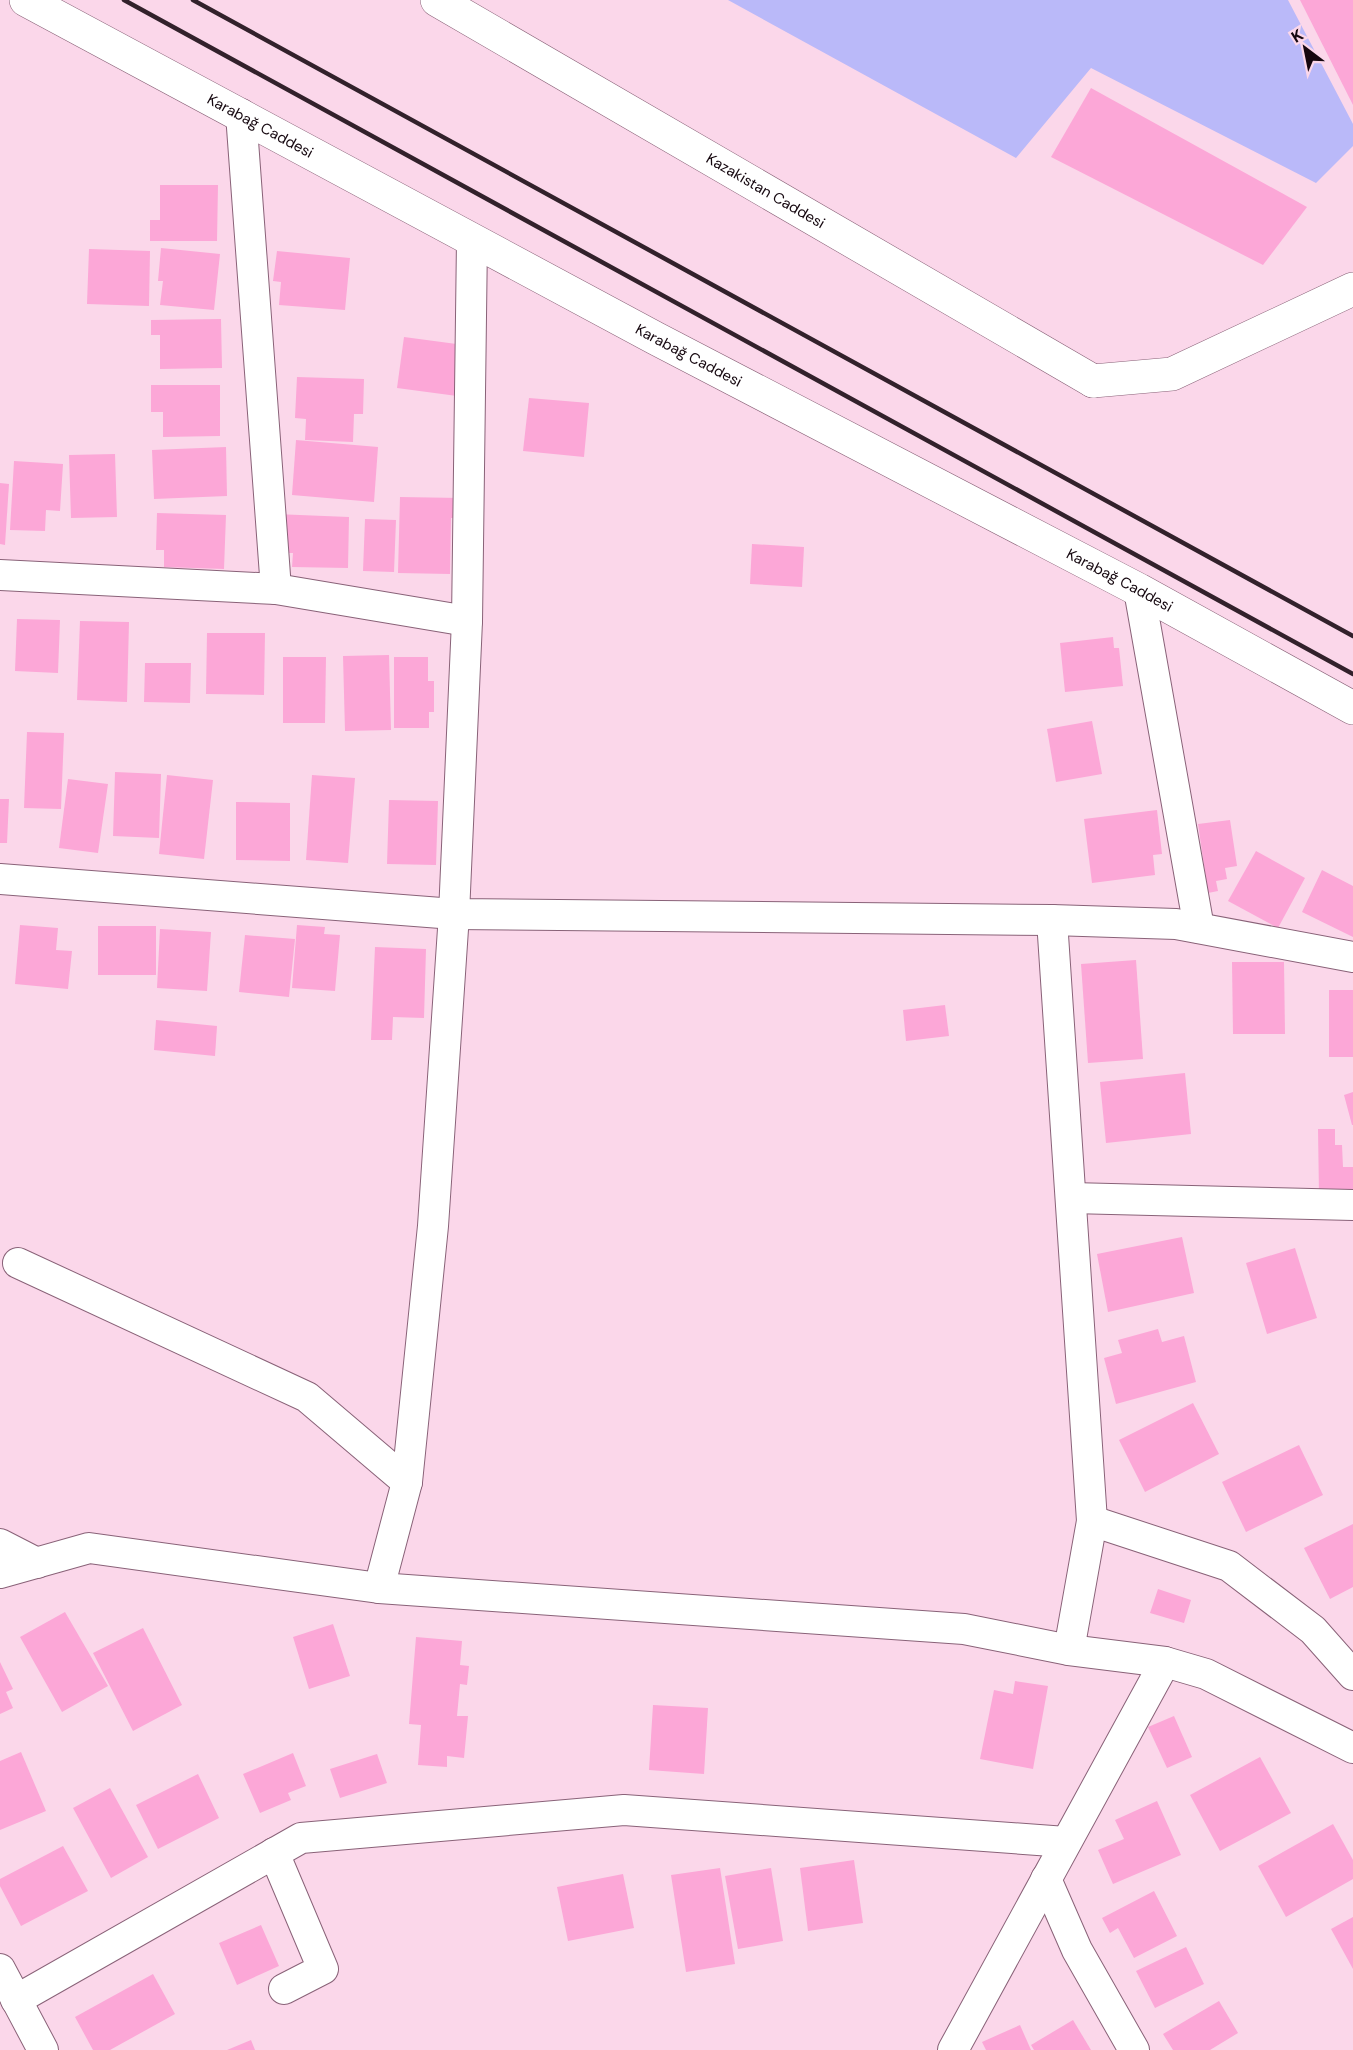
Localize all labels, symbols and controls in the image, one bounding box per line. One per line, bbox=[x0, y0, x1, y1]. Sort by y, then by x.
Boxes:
north arrow bbox=[1275, 18, 1335, 78]
text: K bbox=[1287, 24, 1308, 47]
street label: Karabağ Caddesi bbox=[204, 89, 317, 163]
street label: Kazakistan Caddesi bbox=[703, 149, 829, 233]
street label: Karabağ Caddesi bbox=[632, 319, 745, 392]
street label: Karabağ Caddesi bbox=[1063, 544, 1176, 617]

